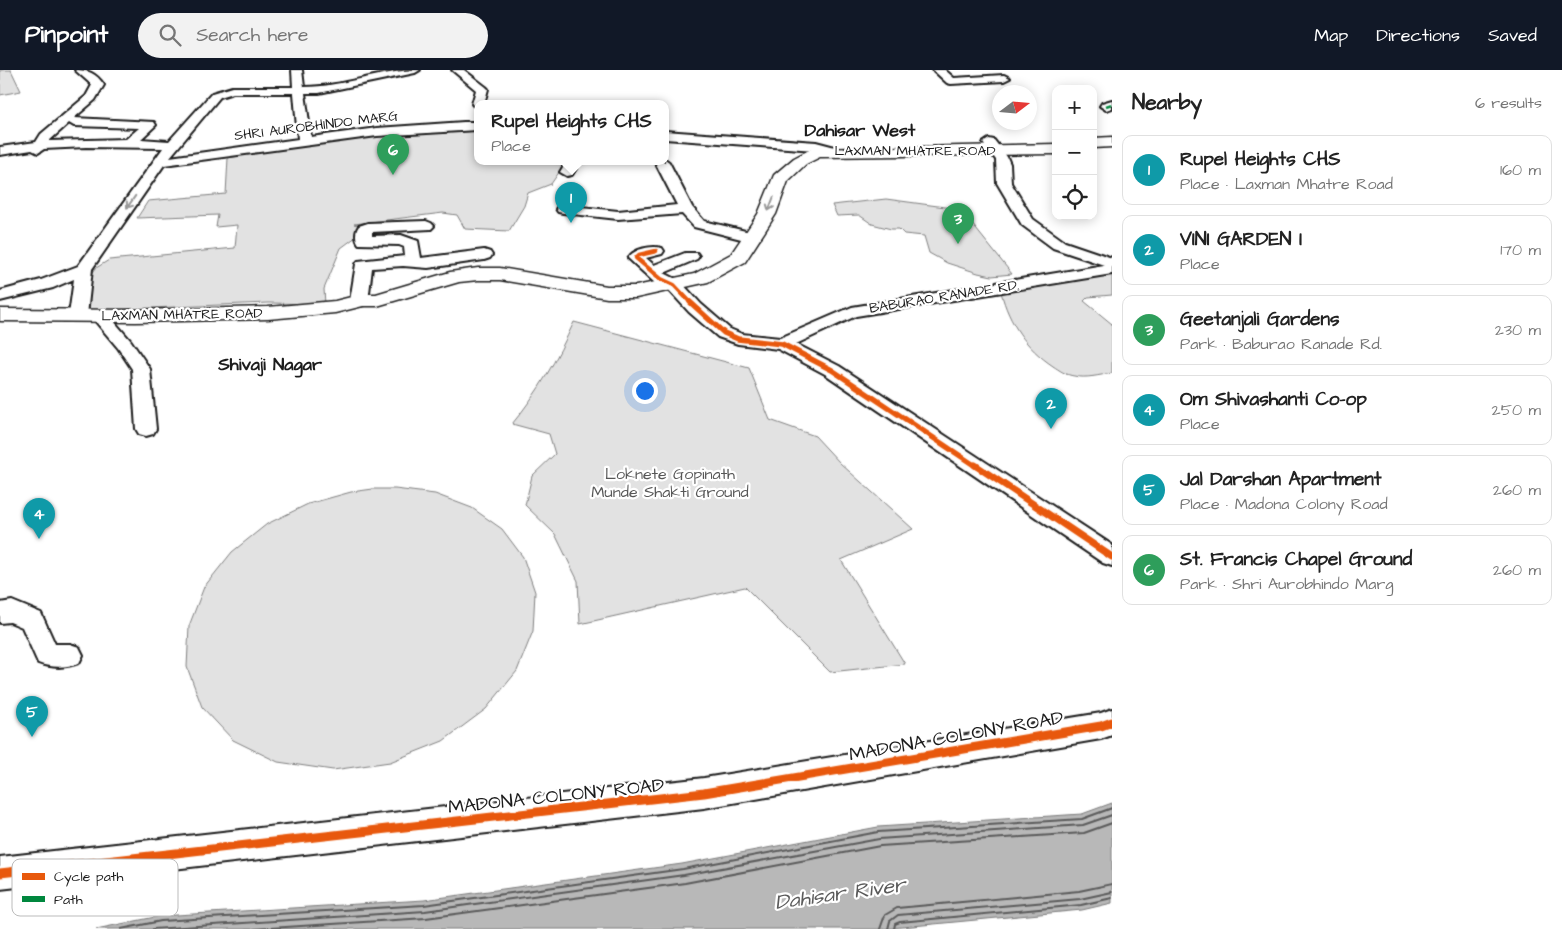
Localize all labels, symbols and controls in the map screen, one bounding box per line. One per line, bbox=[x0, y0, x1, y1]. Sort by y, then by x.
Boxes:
search box bbox=[138, 13, 488, 58]
text: Pinpoint bbox=[25, 18, 108, 52]
icon: search bbox=[156, 21, 184, 49]
text: Search here bbox=[196, 22, 308, 49]
text: Map bbox=[1314, 23, 1348, 48]
text: Directions bbox=[1376, 23, 1460, 48]
text: Saved bbox=[1488, 23, 1537, 48]
north arrow bbox=[992, 85, 1037, 130]
map controls bbox=[1052, 85, 1097, 220]
button: + bbox=[1052, 85, 1097, 130]
text: Nearby bbox=[1132, 88, 1202, 117]
text: 6 results bbox=[1475, 92, 1542, 114]
popup bbox=[474, 100, 669, 165]
street label: SHRI AUROBHINDO MARG bbox=[233, 106, 400, 146]
text: Rupel Heights CHS bbox=[491, 108, 652, 135]
district label: Dahisar West bbox=[805, 118, 916, 143]
button: − bbox=[1052, 130, 1097, 175]
pin: 6 bbox=[377, 134, 409, 175]
text: Place bbox=[491, 135, 531, 157]
street label: LAXMAN MHATRE ROAD bbox=[834, 141, 996, 161]
text: Rupel Heights CHS bbox=[1180, 146, 1341, 173]
text: 1 bbox=[1148, 159, 1150, 181]
text: 160 m bbox=[1500, 159, 1541, 181]
text: Place · Laxman Mhatre Road bbox=[1180, 173, 1393, 195]
button: locate bbox=[1052, 175, 1097, 220]
pin: 1 bbox=[555, 182, 587, 223]
one-way arrow bbox=[126, 195, 136, 209]
one-way arrow bbox=[766, 195, 775, 211]
pin: 3 bbox=[942, 203, 974, 244]
text: VINI GARDEN I bbox=[1180, 226, 1302, 253]
text: 2 bbox=[1144, 239, 1154, 261]
text: 170 m bbox=[1500, 239, 1541, 261]
text: Place bbox=[1180, 253, 1220, 275]
street label: BABURAO RANADE RD. bbox=[868, 275, 1020, 319]
street label: LAXMAN MHATRE ROAD bbox=[101, 304, 263, 326]
text: Geetanjali Gardens bbox=[1180, 306, 1339, 333]
text: 3 bbox=[1145, 319, 1153, 341]
text: 230 m bbox=[1495, 319, 1541, 341]
text: Park · Baburao Ranade Rd. bbox=[1180, 333, 1382, 355]
district label: Shivaji Nagar bbox=[217, 352, 322, 378]
your location bbox=[632, 378, 658, 404]
text: Om Shivashanti Co-op bbox=[1180, 386, 1367, 413]
pin: 2 bbox=[1035, 388, 1067, 429]
text: 4 bbox=[1144, 399, 1154, 421]
text: 250 m bbox=[1492, 399, 1541, 421]
text: Place bbox=[1180, 413, 1220, 435]
park label: Loknete Gopinath Munde Shakti Ground bbox=[591, 463, 749, 503]
text: Jal Darshan Apartment bbox=[1180, 466, 1381, 493]
text: 5 bbox=[1143, 479, 1155, 501]
text: 260 m bbox=[1493, 479, 1541, 501]
text: Place · Madona Colony Road bbox=[1180, 493, 1388, 515]
pin: 4 bbox=[23, 498, 55, 539]
text: St. Francis Chapel Ground bbox=[1180, 546, 1412, 573]
text: 6 bbox=[1144, 559, 1154, 581]
text: 260 m bbox=[1493, 559, 1541, 581]
text: Park · Shri Aurobhindo Marg bbox=[1180, 573, 1394, 595]
pin: 5 bbox=[16, 696, 48, 737]
street label: MADONA COLONY ROAD bbox=[847, 704, 1066, 769]
street label: MADONA COLONY ROAD bbox=[447, 772, 666, 821]
legend bbox=[12, 859, 178, 916]
text: Cycle path bbox=[54, 867, 123, 887]
water label: Dahisar River bbox=[773, 870, 909, 917]
text: Path bbox=[54, 890, 83, 910]

